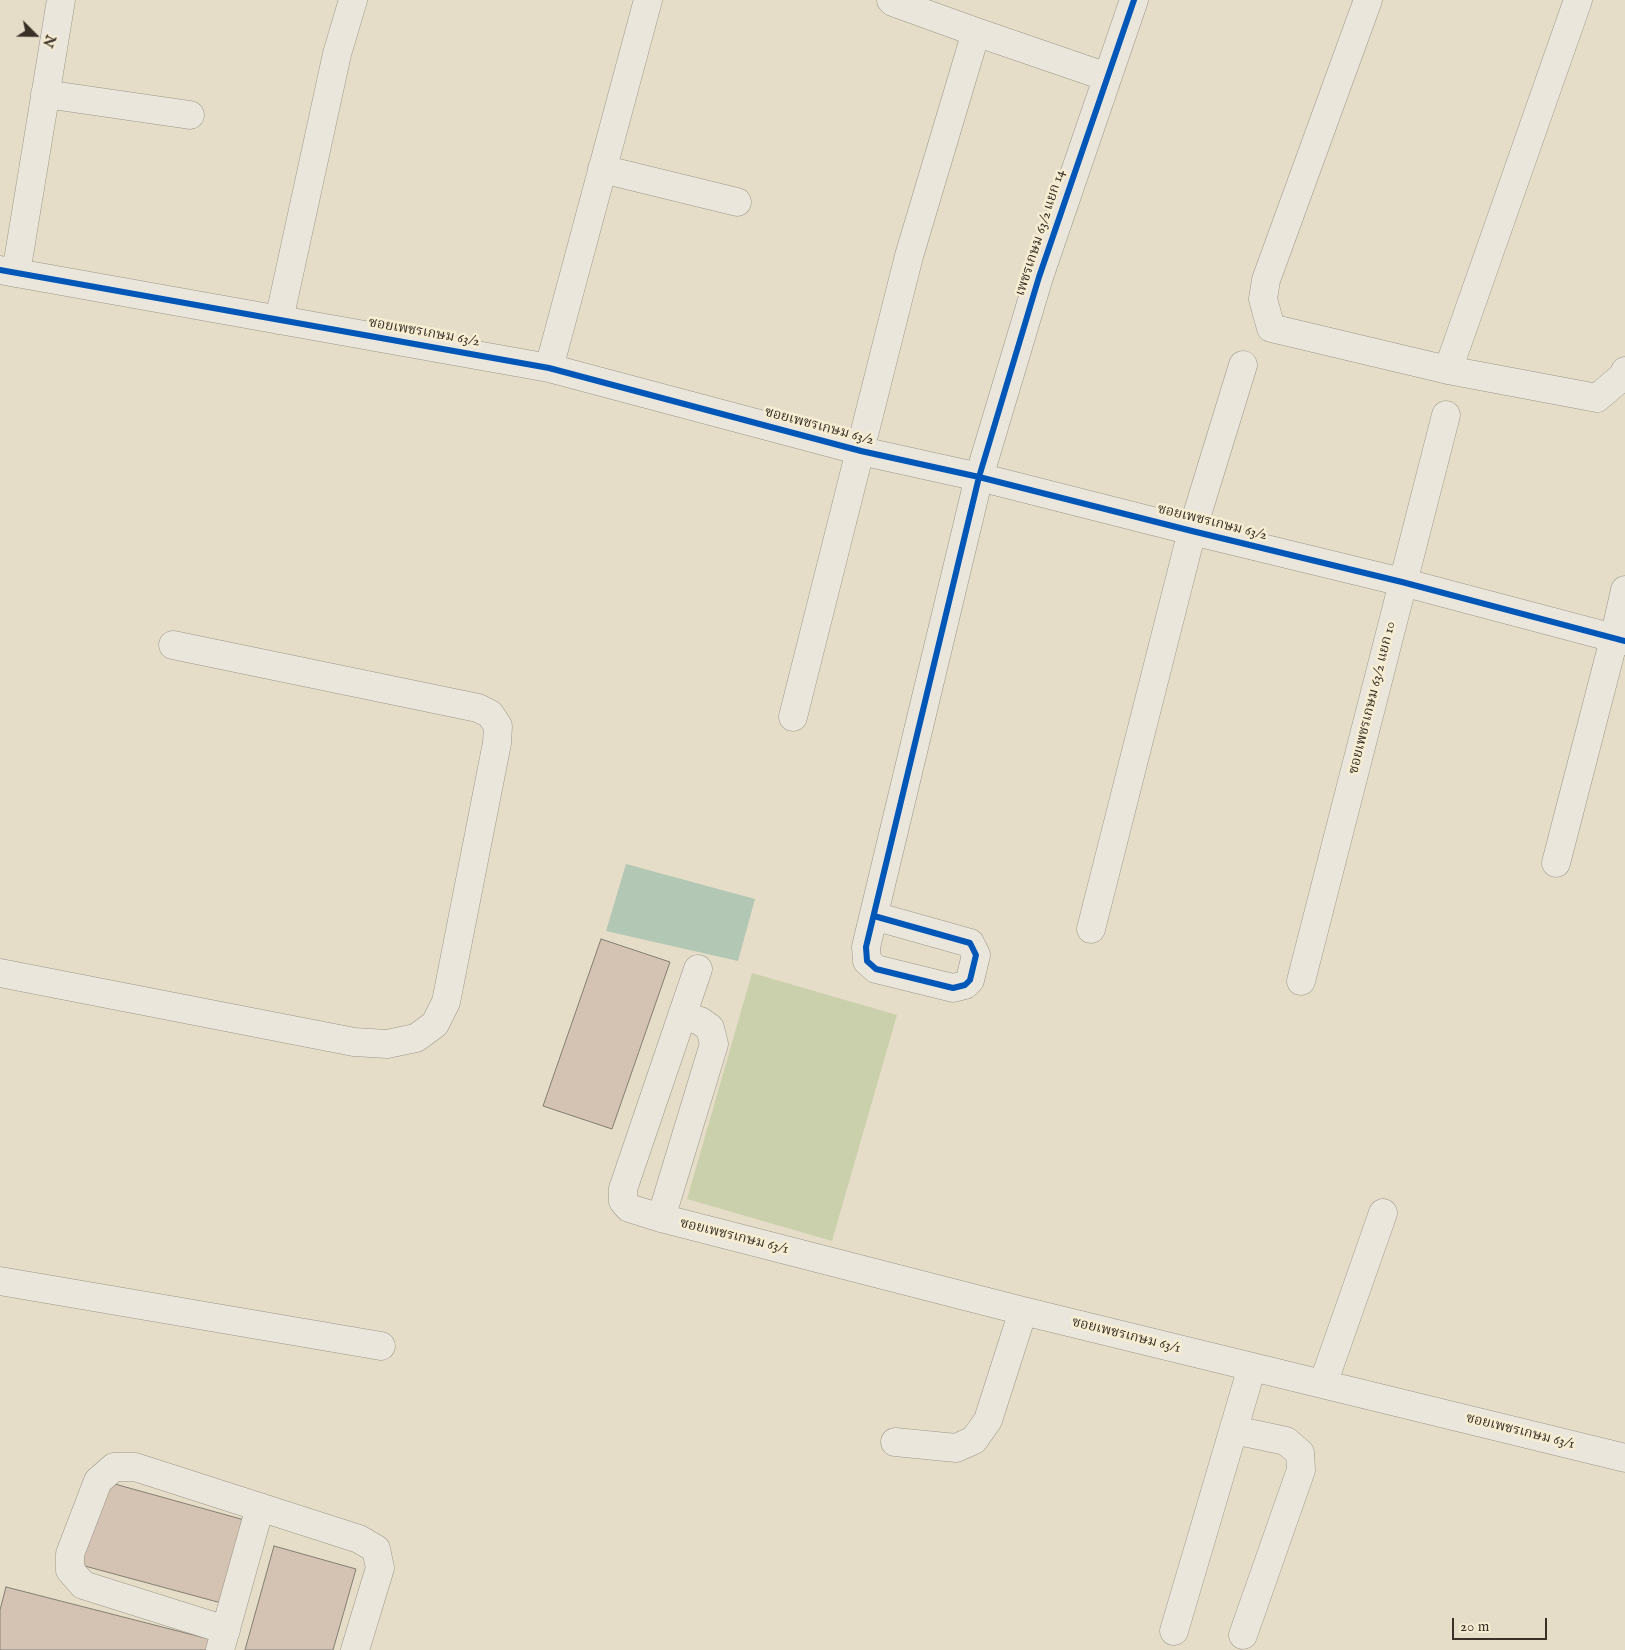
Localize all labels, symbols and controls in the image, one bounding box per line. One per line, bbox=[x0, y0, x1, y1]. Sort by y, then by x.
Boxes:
north arrow bbox=[10, 10, 60, 60]
text: N bbox=[38, 32, 59, 50]
street label: เพชรเกษม 63/2 แยก 14 bbox=[1013, 168, 1069, 298]
street label: ซอยเพชรเกษม 63/2 bbox=[367, 315, 481, 351]
street label: ซอยเพชรเกษม 63/2 bbox=[762, 404, 876, 450]
street label: ซอยเพชรเกษม 63/2 bbox=[1155, 501, 1269, 545]
street label: ซอยเพชรเกษม 63/2 แยก 10 bbox=[1346, 620, 1400, 776]
street label: ซอยเพชรเกษม 63/1 bbox=[678, 1215, 790, 1259]
street label: ซอยเพชรเกษม 63/1 bbox=[1070, 1314, 1182, 1358]
street label: ซอยเพชรเกษม 63/1 bbox=[1464, 1410, 1576, 1454]
scale bar bbox=[1455, 1608, 1550, 1640]
text: 20 m bbox=[1460, 1617, 1489, 1636]

